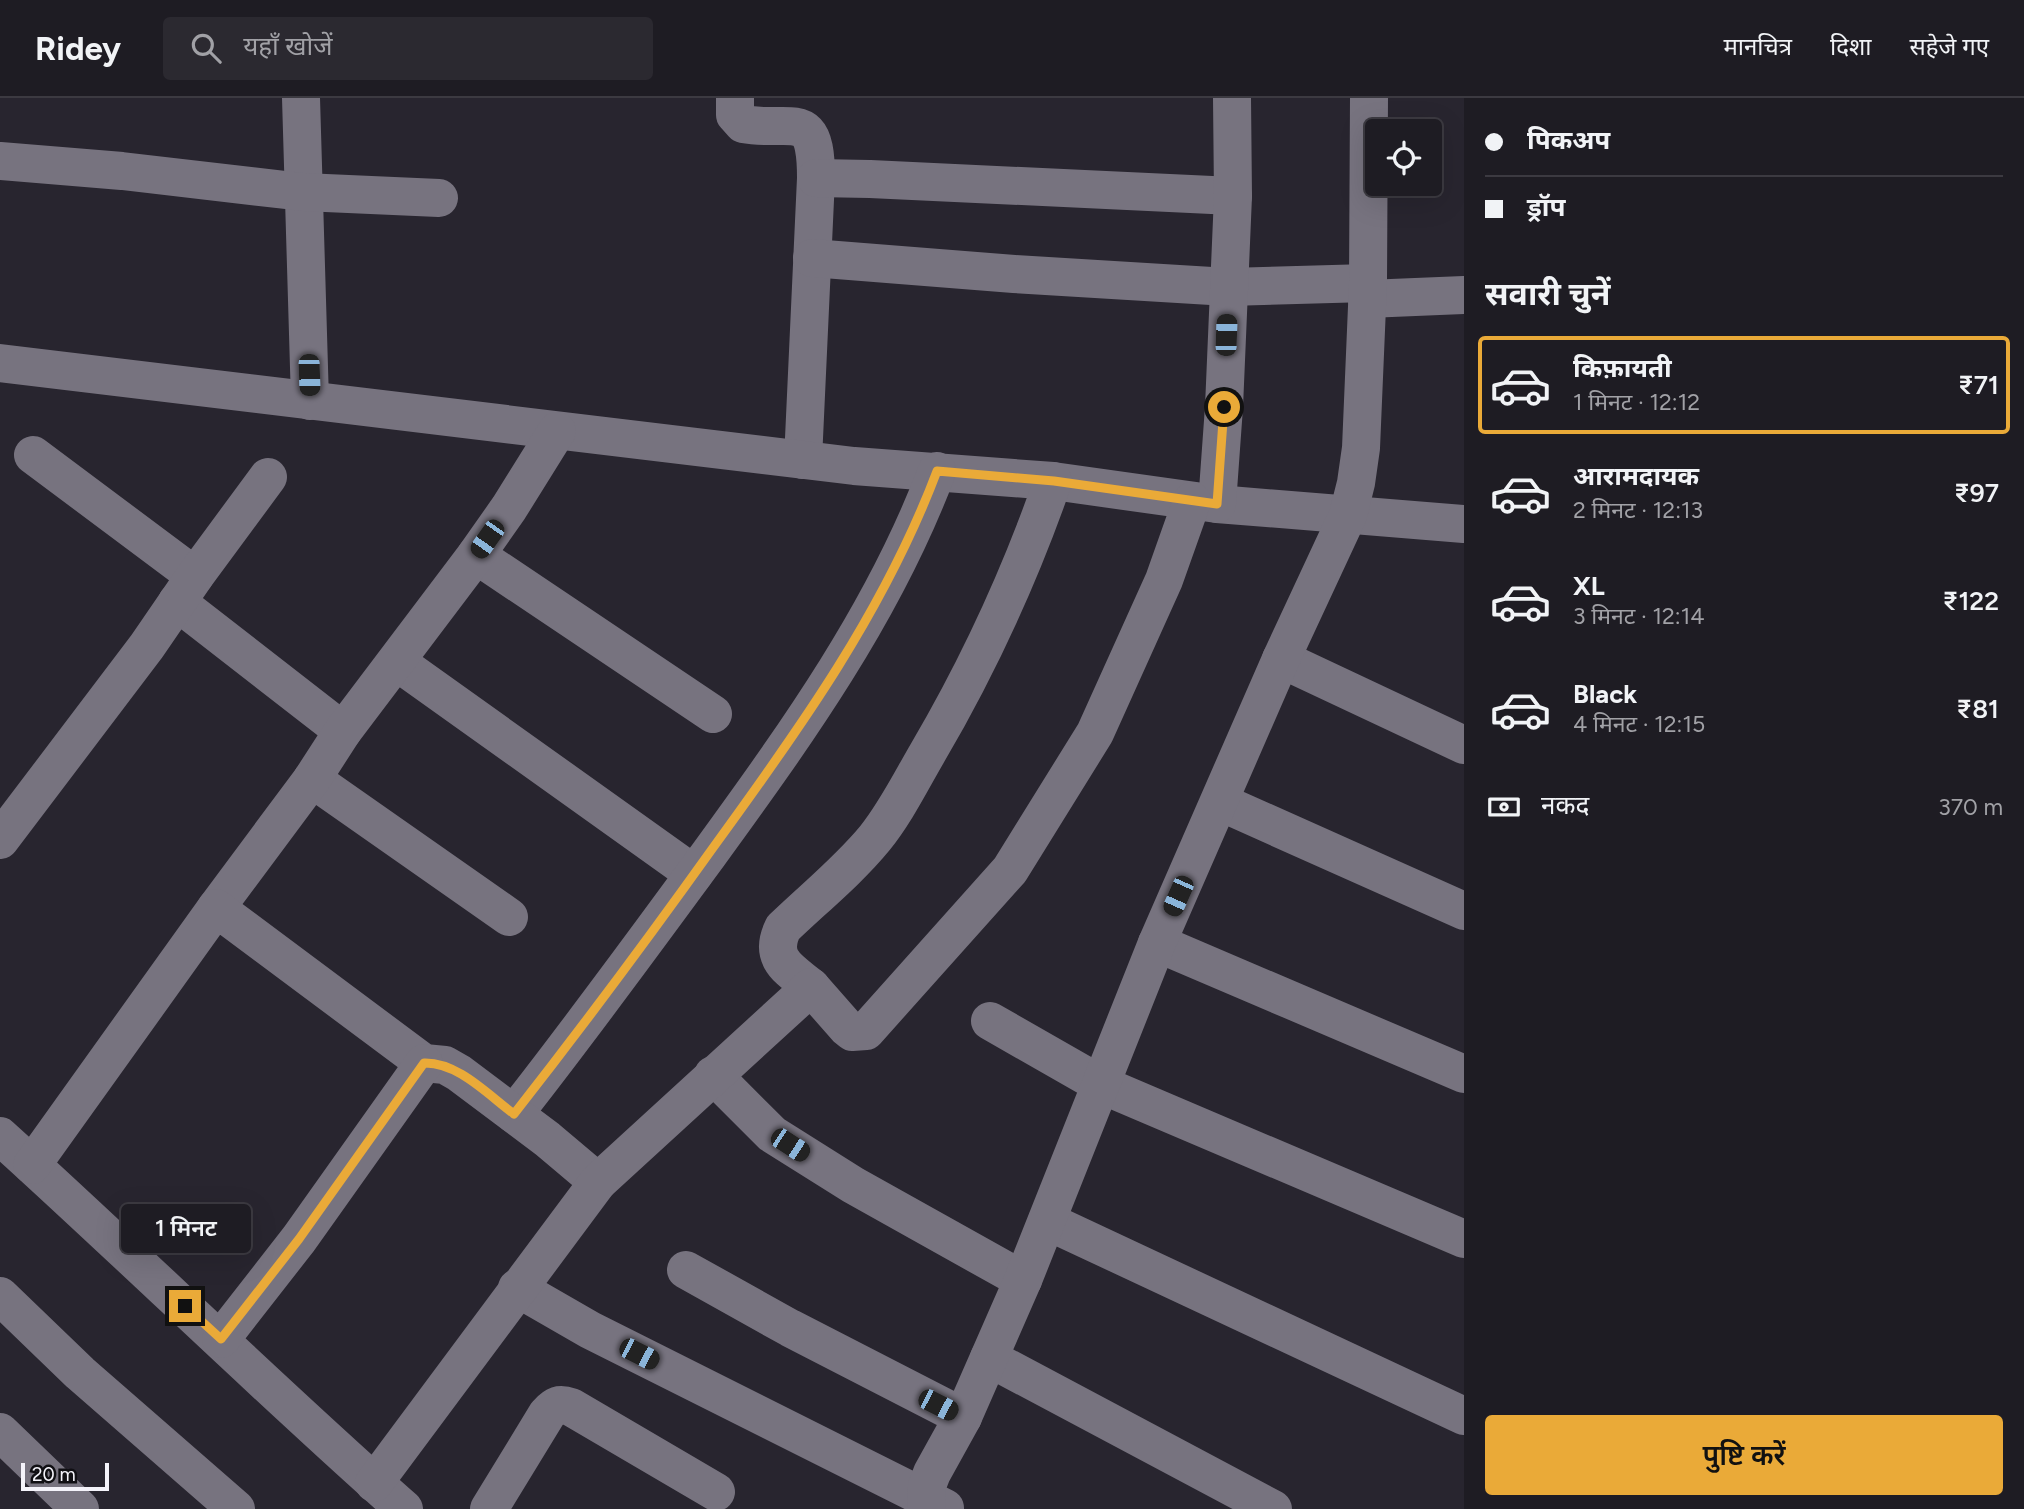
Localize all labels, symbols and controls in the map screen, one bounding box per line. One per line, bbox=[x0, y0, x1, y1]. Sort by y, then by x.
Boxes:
search box bbox=[163, 17, 653, 80]
text: Ridey bbox=[35, 29, 121, 68]
icon: search bbox=[187, 29, 225, 67]
text: यहाँ खोजें bbox=[243, 30, 332, 62]
text: मानचित्र bbox=[1723, 32, 1792, 61]
text: दिशा bbox=[1830, 32, 1872, 61]
text: सहेजे गए bbox=[1910, 32, 1989, 61]
map controls bbox=[1365, 119, 1442, 196]
button: locate bbox=[1365, 119, 1442, 196]
text: पिकअप bbox=[1527, 124, 1610, 156]
text: ड्रॉप bbox=[1527, 191, 1565, 223]
text: सवारी चुनें bbox=[1485, 275, 1610, 313]
car bbox=[1215, 314, 1238, 356]
text: किफ़ायती bbox=[1573, 352, 1672, 384]
car bbox=[298, 354, 321, 396]
icon: car bbox=[1489, 354, 1552, 417]
text: ₹71 bbox=[1958, 369, 1999, 401]
text: 1 मिनट · 12:12 bbox=[1573, 388, 1700, 416]
route start bbox=[1208, 391, 1240, 423]
text: आरामदायक bbox=[1573, 460, 1699, 492]
icon: car bbox=[1489, 462, 1552, 525]
text: ₹97 bbox=[1954, 477, 1999, 509]
text: 2 मिनट · 12:13 bbox=[1573, 496, 1703, 524]
car bbox=[467, 516, 508, 562]
icon: car bbox=[1489, 570, 1552, 633]
text: XL bbox=[1573, 570, 1605, 602]
text: ₹122 bbox=[1943, 585, 1999, 617]
text: 3 मिनट · 12:14 bbox=[1573, 602, 1704, 630]
icon: car bbox=[1489, 678, 1552, 741]
text: Black bbox=[1573, 678, 1637, 710]
text: ₹81 bbox=[1956, 693, 1999, 725]
text: 4 मिनट · 12:15 bbox=[1573, 710, 1705, 738]
icon: cash bbox=[1485, 788, 1523, 826]
text: नकद bbox=[1541, 789, 1589, 821]
text: 370 m bbox=[1938, 793, 2003, 821]
car bbox=[1160, 873, 1197, 919]
car bbox=[767, 1125, 814, 1165]
callout: 1 मिनट bbox=[120, 1204, 250, 1254]
text: 1 मिनट bbox=[155, 1214, 217, 1242]
route end bbox=[169, 1290, 201, 1322]
car bbox=[616, 1335, 663, 1373]
car bbox=[915, 1386, 962, 1424]
button: पुष्टि करें bbox=[1485, 1415, 2003, 1495]
scale bar bbox=[21, 1460, 108, 1492]
text: 20 m bbox=[32, 1463, 76, 1486]

